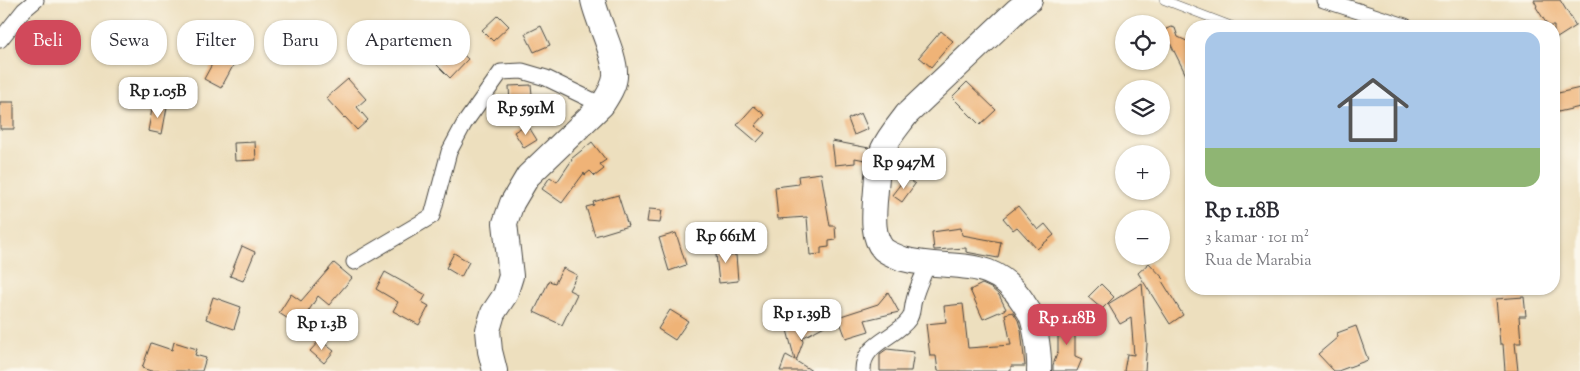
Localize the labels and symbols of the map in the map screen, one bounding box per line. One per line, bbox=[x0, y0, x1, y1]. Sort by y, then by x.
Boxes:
pin: Rp 1.05B bbox=[106, 76, 210, 119]
pin: Rp 591M bbox=[480, 94, 572, 136]
pin: Rp 947M bbox=[858, 148, 950, 190]
pin: Rp 661M bbox=[680, 222, 772, 264]
pin: Rp 1.39B bbox=[750, 298, 854, 341]
pin: Rp 1.18B bbox=[1015, 304, 1119, 346]
pin: Rp 1.3B bbox=[276, 308, 368, 351]

